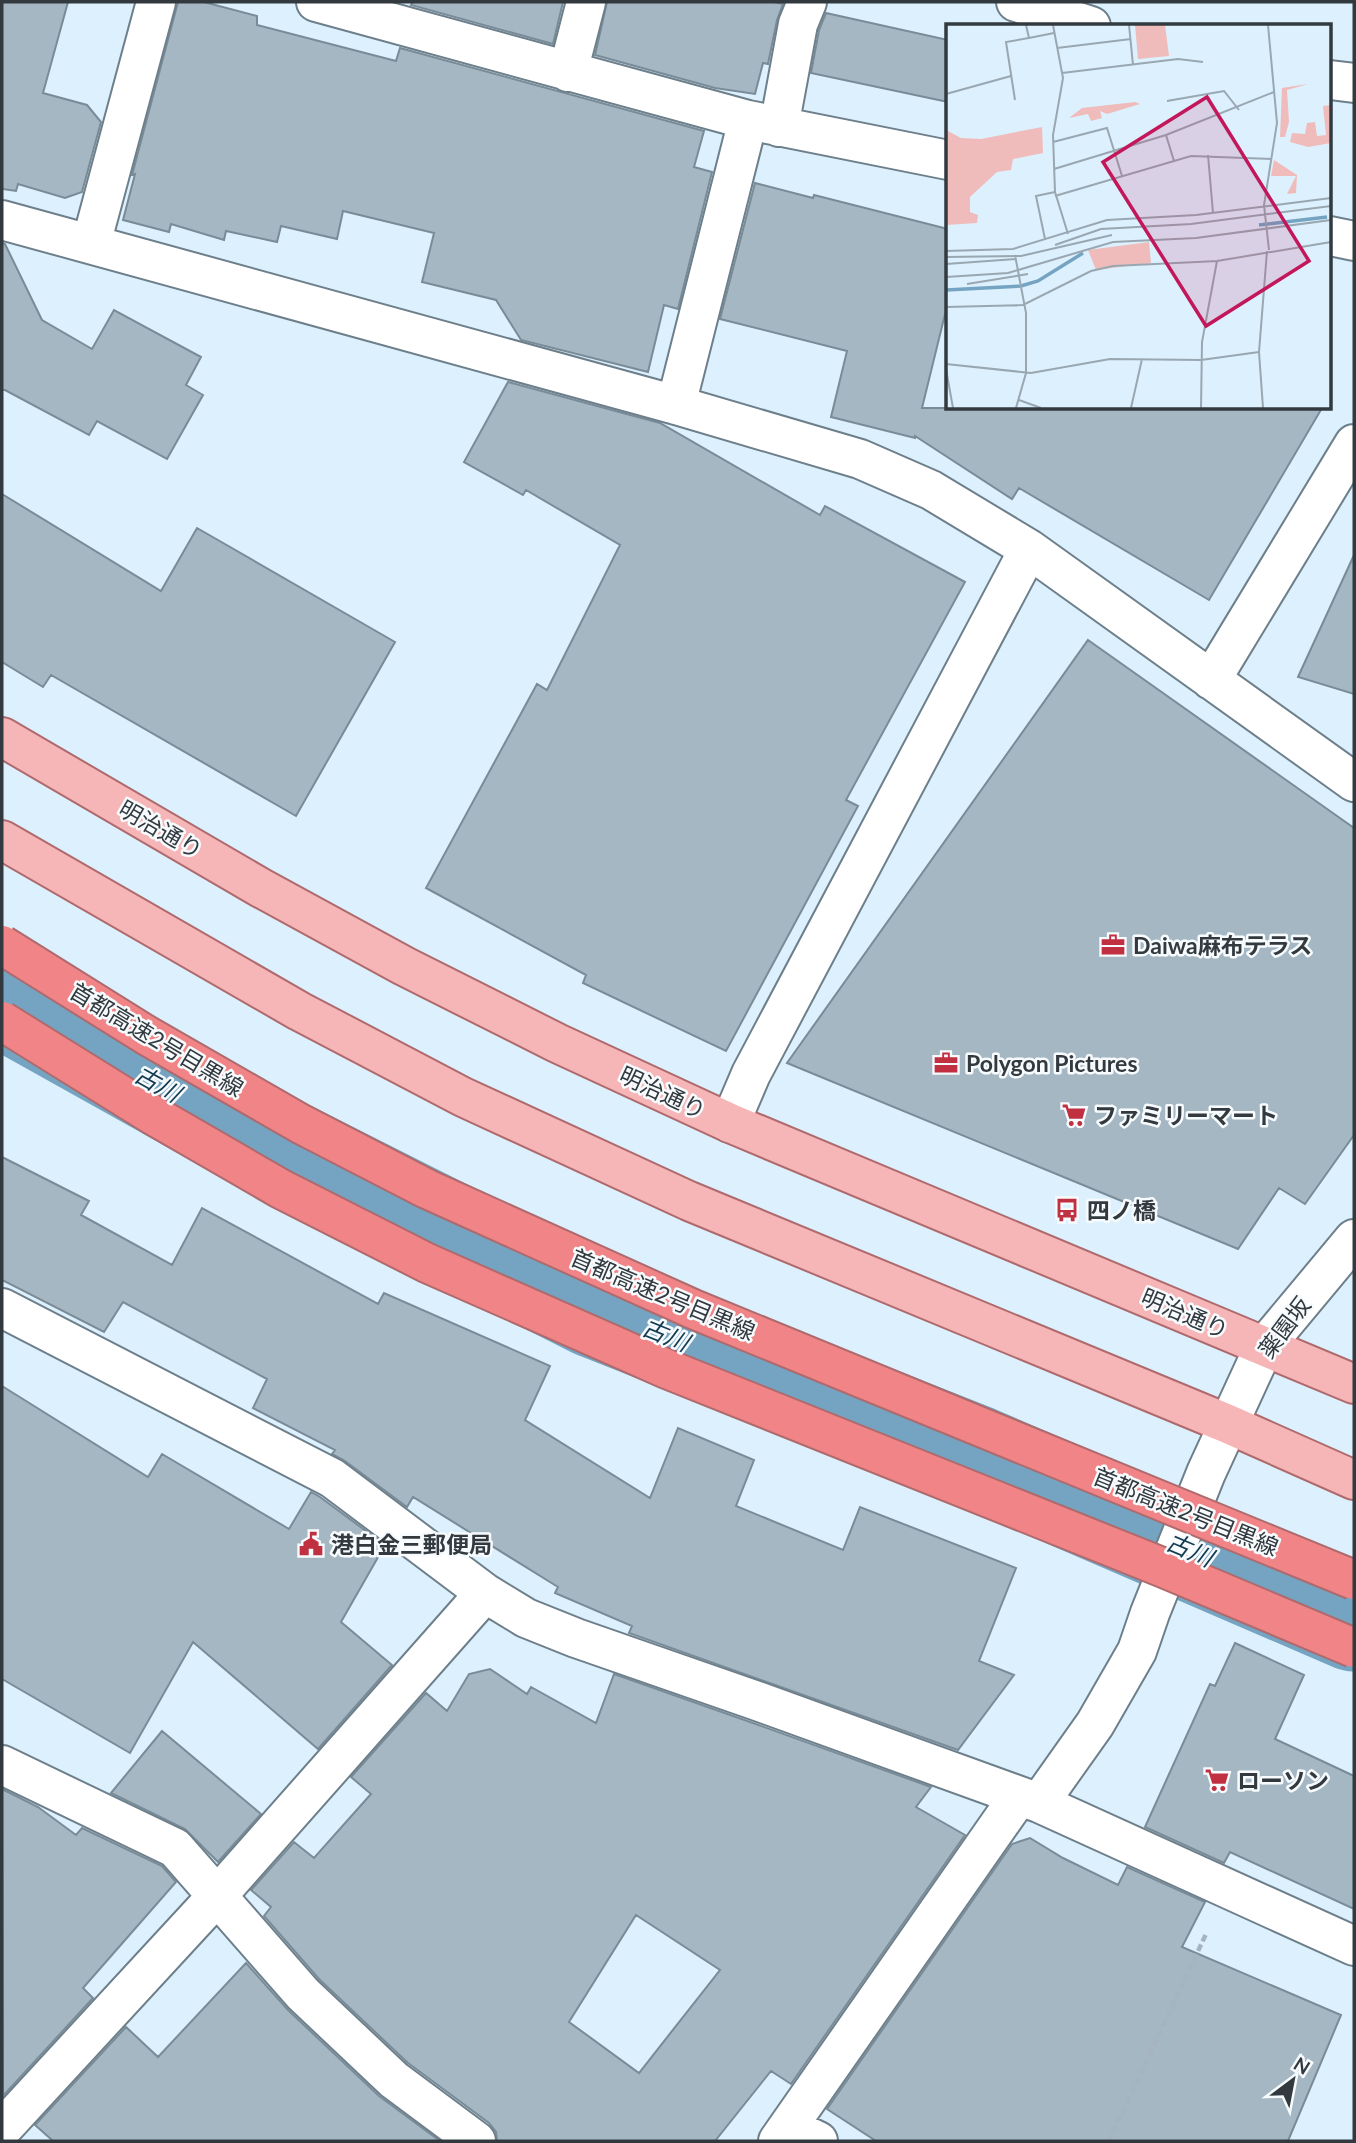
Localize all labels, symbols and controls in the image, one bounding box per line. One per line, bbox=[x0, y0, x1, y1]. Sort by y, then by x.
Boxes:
inset map bbox=[946, 24, 1332, 410]
street label: 明治通り bbox=[114, 794, 208, 864]
office icon: Daiwa麻布テラス bbox=[1099, 931, 1127, 959]
place label: Daiwa麻布テラス bbox=[1133, 931, 1312, 959]
street label: 首都高速2号目黒線 bbox=[65, 976, 249, 1102]
office icon: Polygon Pictures bbox=[932, 1049, 960, 1077]
place label: Polygon Pictures bbox=[966, 1049, 1138, 1077]
water label: 古川 bbox=[130, 1059, 189, 1109]
street label: 明治通り bbox=[615, 1060, 711, 1124]
supermarket icon: ファミリーマート bbox=[1060, 1101, 1088, 1129]
place label: ファミリーマート bbox=[1094, 1101, 1278, 1129]
bus stop icon: 四ノ橋 bbox=[1053, 1196, 1081, 1224]
place label: 四ノ橋 bbox=[1087, 1196, 1156, 1224]
street label: 首都高速2号目黒線 bbox=[567, 1243, 759, 1345]
street label: 明治通り bbox=[1137, 1282, 1233, 1344]
street label: 薬園坂 bbox=[1252, 1291, 1316, 1363]
water label: 古川 bbox=[638, 1312, 696, 1358]
street label: 首都高速2号目黒線 bbox=[1089, 1461, 1283, 1561]
water label: 古川 bbox=[1162, 1526, 1221, 1573]
public building icon: 港白金三郵便局 bbox=[297, 1530, 325, 1558]
place label: 港白金三郵便局 bbox=[331, 1530, 492, 1558]
supermarket icon: ローソン bbox=[1203, 1766, 1231, 1794]
place label: ローソン bbox=[1237, 1766, 1329, 1794]
north arrow bbox=[1258, 2045, 1328, 2115]
text: N bbox=[1290, 2052, 1315, 2079]

